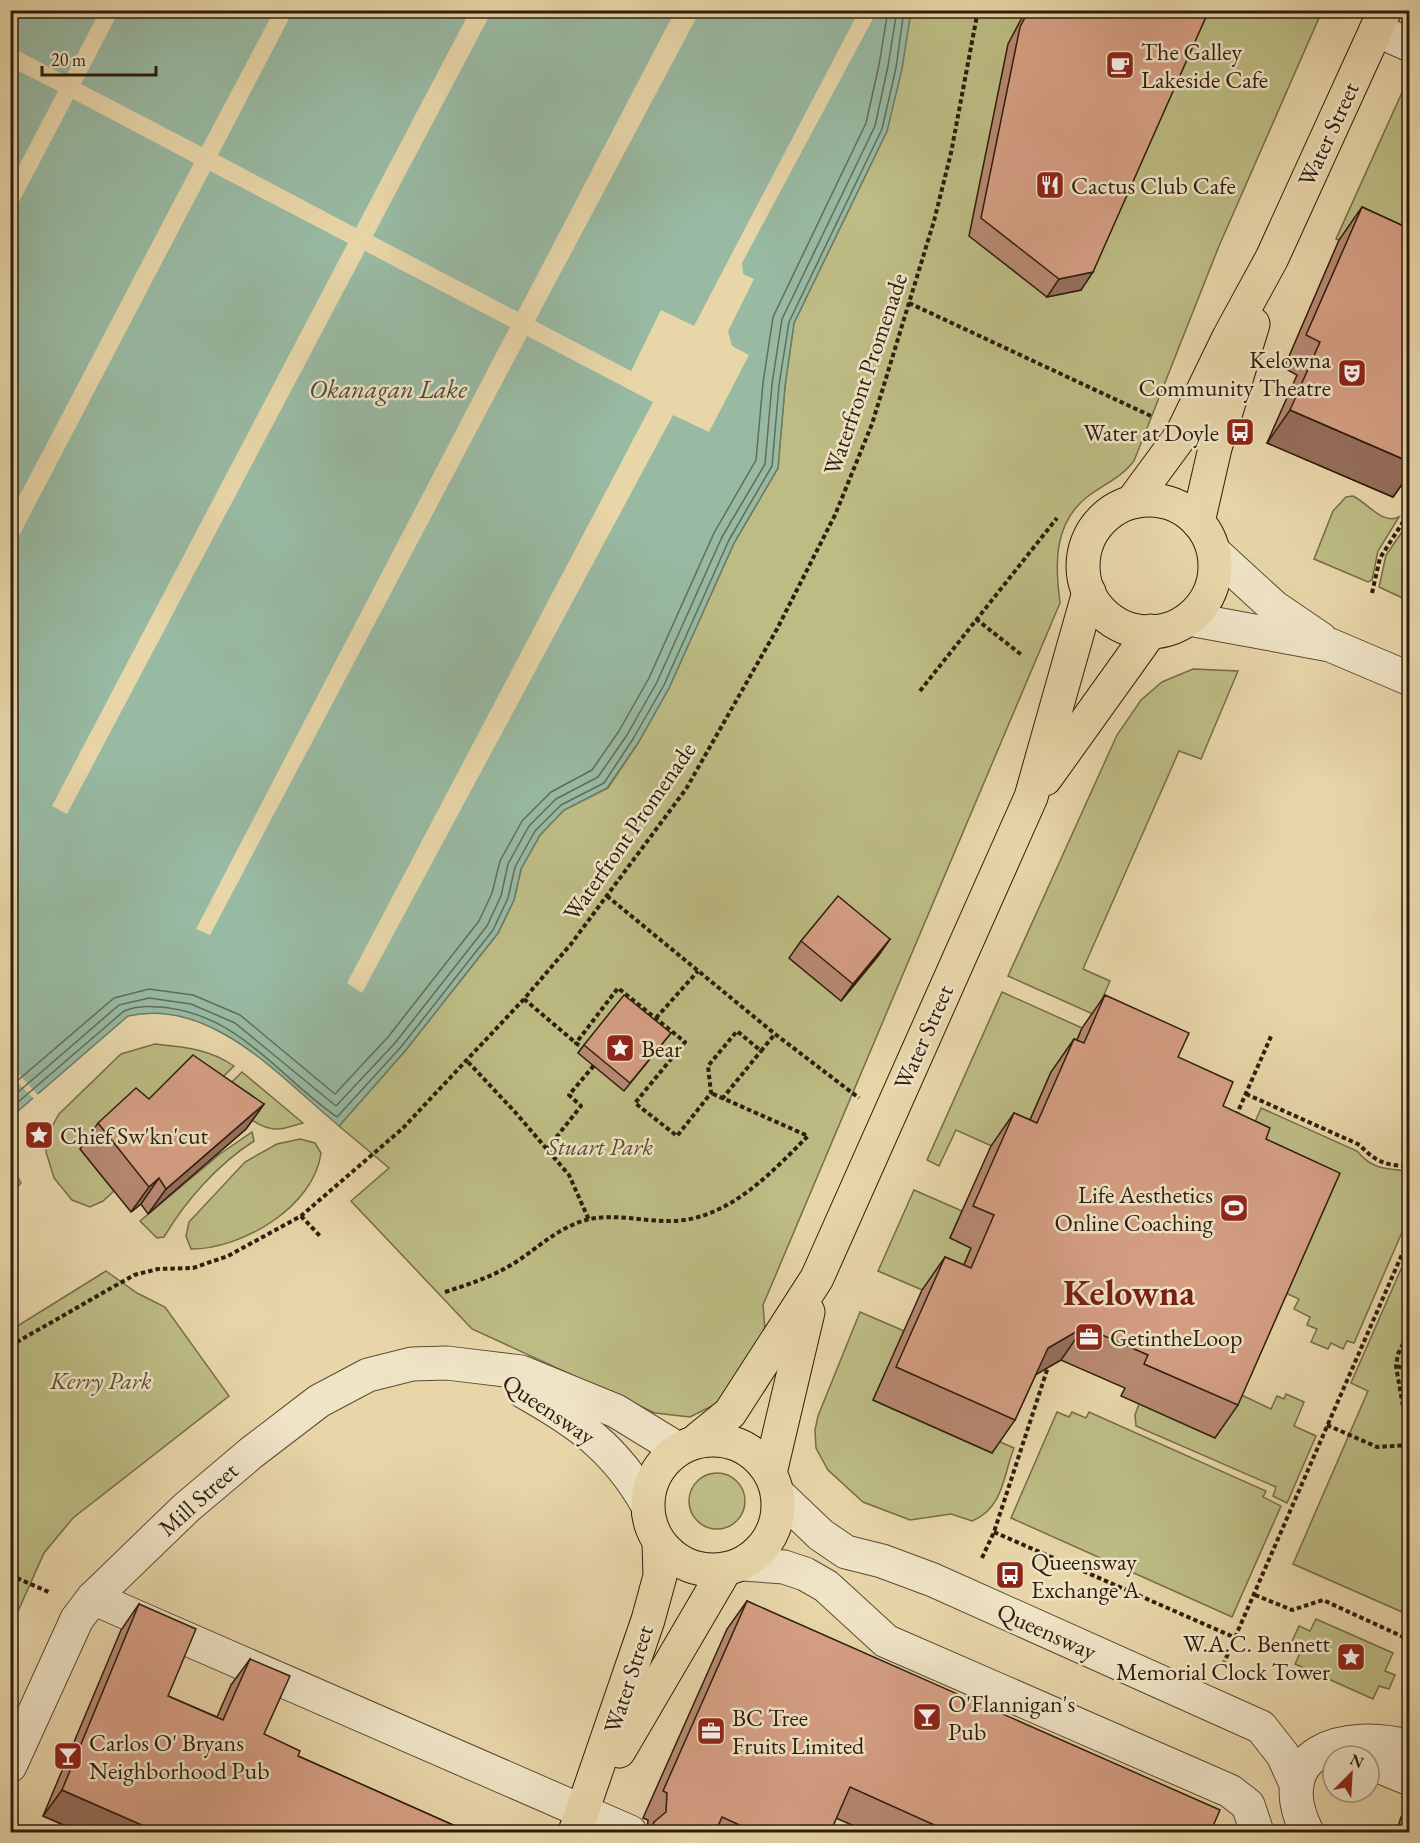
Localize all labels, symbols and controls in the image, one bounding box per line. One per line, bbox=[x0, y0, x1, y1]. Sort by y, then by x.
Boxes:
place label: The Galley Lakeside Cafe bbox=[1141, 36, 1268, 95]
scale bar bbox=[42, 39, 156, 77]
text: 20 m bbox=[51, 48, 86, 71]
cafe icon: The Galley Lakeside Cafe bbox=[1104, 49, 1136, 81]
street label: Water Street bbox=[1290, 76, 1366, 191]
restaurant icon: Cactus Club Cafe bbox=[1034, 169, 1066, 201]
place label: Cactus Club Cafe bbox=[1071, 170, 1236, 201]
street label: Waterfront Promenade bbox=[816, 269, 914, 479]
place label: Kelowna Community Theatre bbox=[1138, 344, 1331, 403]
theatre icon: Kelowna Community Theatre bbox=[1336, 357, 1368, 389]
water label: Okanagan Lake bbox=[309, 372, 468, 406]
bus stop icon: Water at Doyle bbox=[1224, 416, 1256, 448]
place label: Water at Doyle bbox=[1083, 417, 1219, 448]
street label: Waterfront Promenade bbox=[556, 735, 702, 927]
street label: Water Street bbox=[886, 979, 960, 1094]
place icon: Bear bbox=[604, 1032, 636, 1064]
place label: Bear bbox=[641, 1033, 682, 1064]
place icon: Chief Sw'kn'cut bbox=[23, 1119, 55, 1151]
place label: Chief Sw'kn'cut bbox=[60, 1120, 209, 1151]
park label: Stuart Park bbox=[546, 1131, 653, 1162]
place label: Life Aesthetics Online Coaching bbox=[1054, 1179, 1214, 1238]
sports icon: Life Aesthetics Online Coaching bbox=[1218, 1192, 1250, 1224]
district label: Kelowna bbox=[1063, 1269, 1195, 1316]
office icon: GetintheLoop bbox=[1073, 1321, 1105, 1353]
place label: GetintheLoop bbox=[1110, 1322, 1242, 1353]
park label: Kerry Park bbox=[49, 1365, 152, 1396]
street label: Queensway bbox=[496, 1367, 602, 1452]
street label: Mill Street bbox=[152, 1455, 245, 1543]
place label: Queensway Exchange A bbox=[1031, 1546, 1140, 1605]
bus stop icon: Queensway Exchange A bbox=[994, 1559, 1026, 1591]
street label: Queensway bbox=[992, 1595, 1102, 1667]
street label: Water Street bbox=[596, 1621, 660, 1737]
place label: W.A.C. Bennett Memorial Clock Tower bbox=[1116, 1628, 1330, 1687]
place icon: W.A.C. Bennett Memorial Clock Tower bbox=[1335, 1641, 1367, 1673]
place label: O'Flannigan's Pub bbox=[948, 1688, 1075, 1747]
bar icon: O'Flannigan's Pub bbox=[911, 1701, 943, 1733]
place label: BC Tree Fruits Limited bbox=[732, 1702, 865, 1761]
office icon: BC Tree Fruits Limited bbox=[695, 1715, 727, 1747]
place label: Carlos O' Bryans Neighborhood Pub bbox=[89, 1727, 270, 1786]
bar icon: Carlos O' Bryans Neighborhood Pub bbox=[52, 1740, 84, 1772]
north arrow bbox=[1321, 1744, 1381, 1804]
text: N bbox=[1347, 1749, 1367, 1773]

